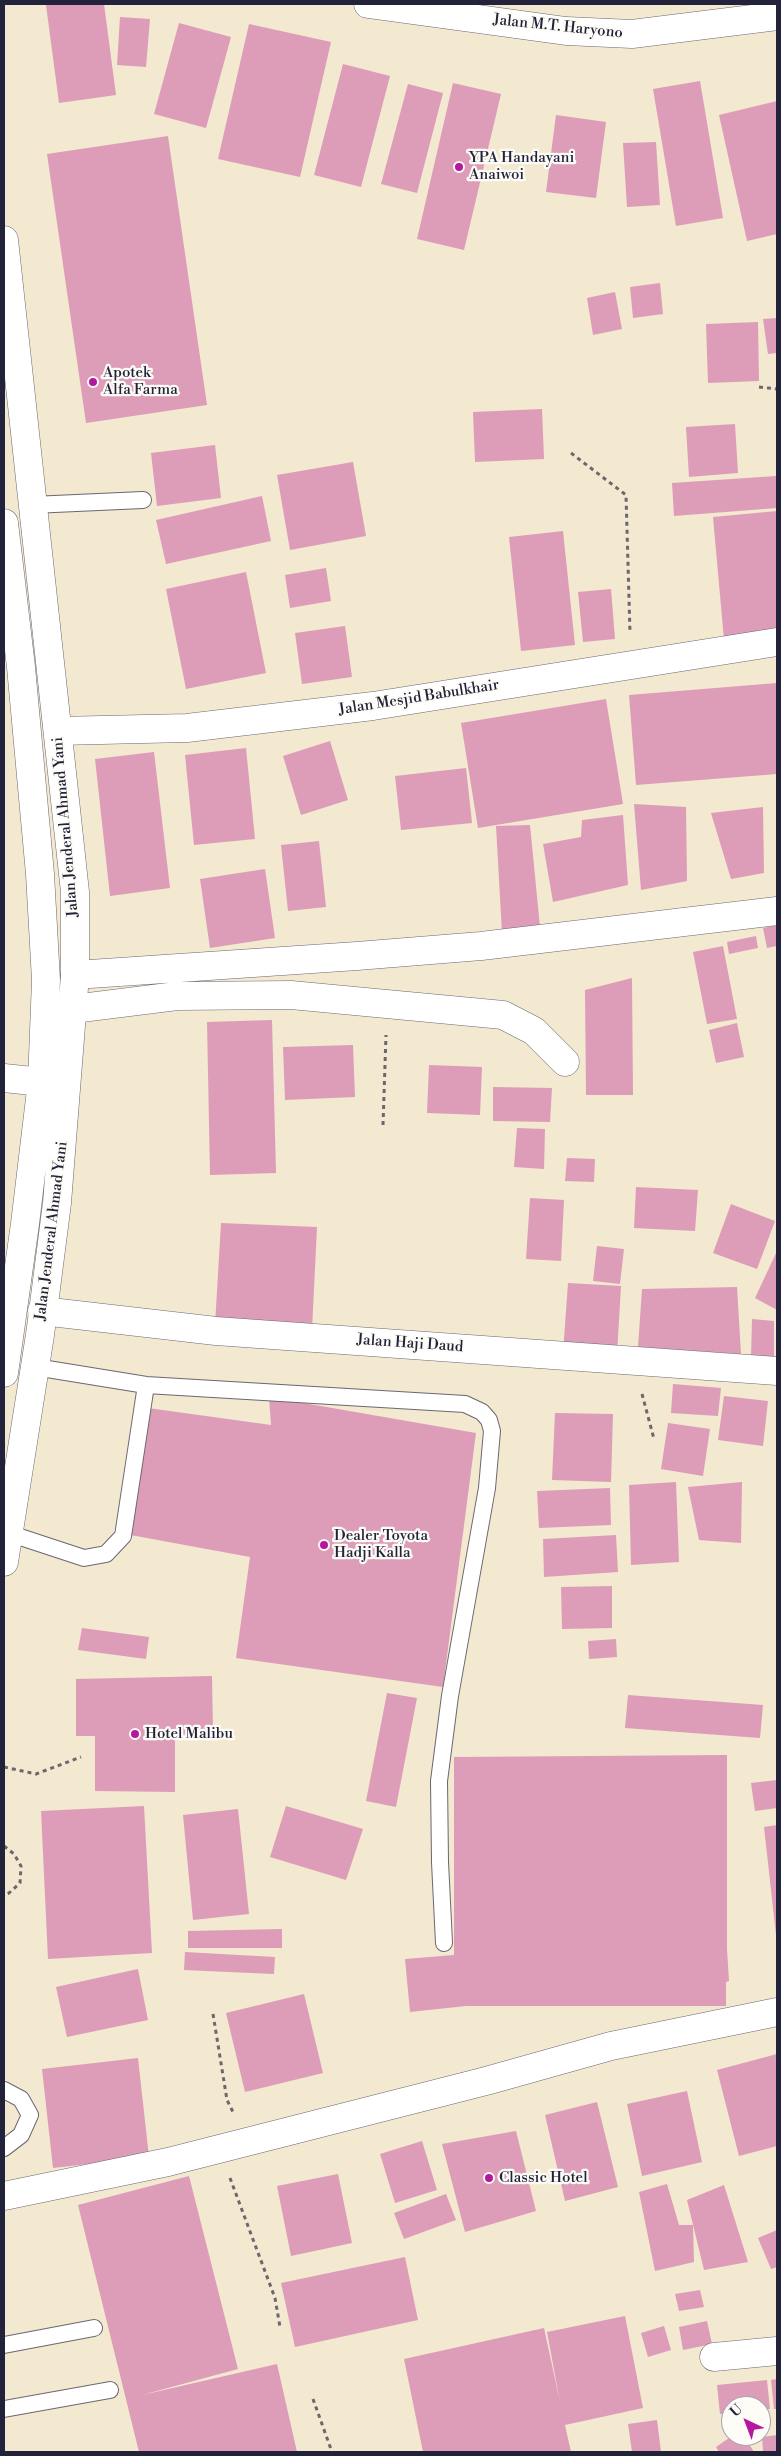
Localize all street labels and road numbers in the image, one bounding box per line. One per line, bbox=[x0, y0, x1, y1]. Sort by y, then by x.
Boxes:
street label: Jalan M.T. Haryono bbox=[492, 11, 624, 43]
street label: Jalan Mesjid Babulkhair bbox=[337, 676, 501, 720]
street label: Jalan Jenderal Ahmad Yani bbox=[49, 736, 83, 918]
street label: Jalan Jenderal Ahmad Yani bbox=[32, 1140, 72, 1322]
street label: Jalan Haji Daud bbox=[356, 1331, 464, 1357]

